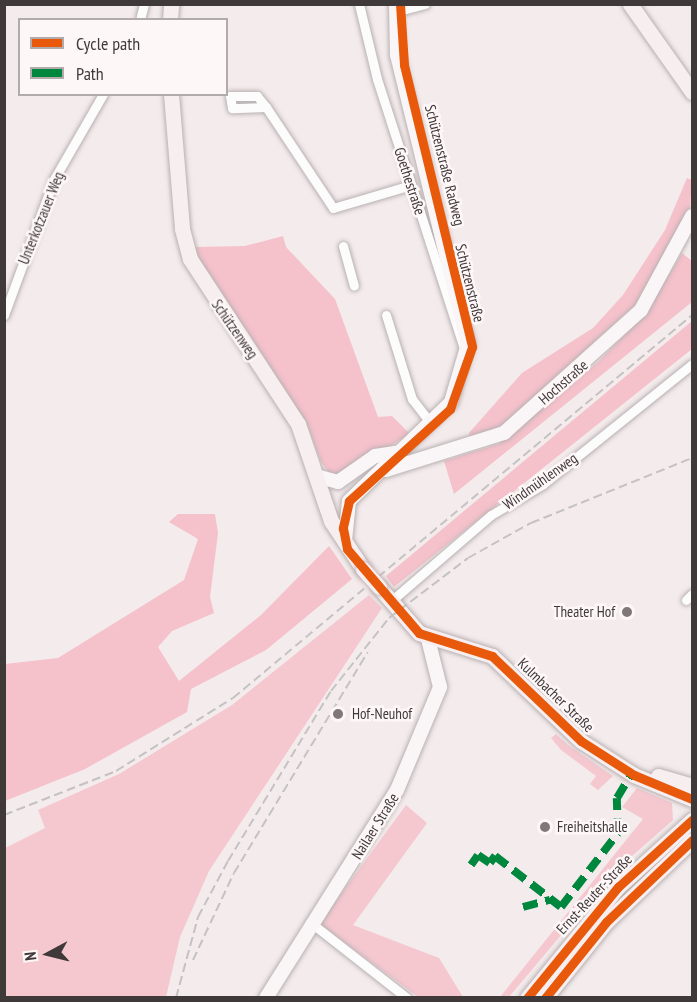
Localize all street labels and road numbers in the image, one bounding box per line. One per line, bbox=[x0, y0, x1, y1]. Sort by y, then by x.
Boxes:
street label: Schützenstraße Radweg bbox=[421, 103, 469, 227]
street label: Goethestraße bbox=[391, 145, 429, 217]
street label: Unterkotzauer Weg bbox=[14, 169, 68, 267]
street label: Schützenstraße bbox=[452, 242, 488, 324]
street label: Schützenweg bbox=[208, 296, 262, 362]
street label: Hochstraße bbox=[535, 356, 591, 408]
street label: Windmühlenweg bbox=[499, 449, 581, 513]
street label: Kulmbacher Straße bbox=[514, 654, 598, 736]
street label: Nailaer Straße bbox=[348, 790, 402, 862]
street label: Ernst-Reuter-Straße bbox=[552, 850, 636, 938]

